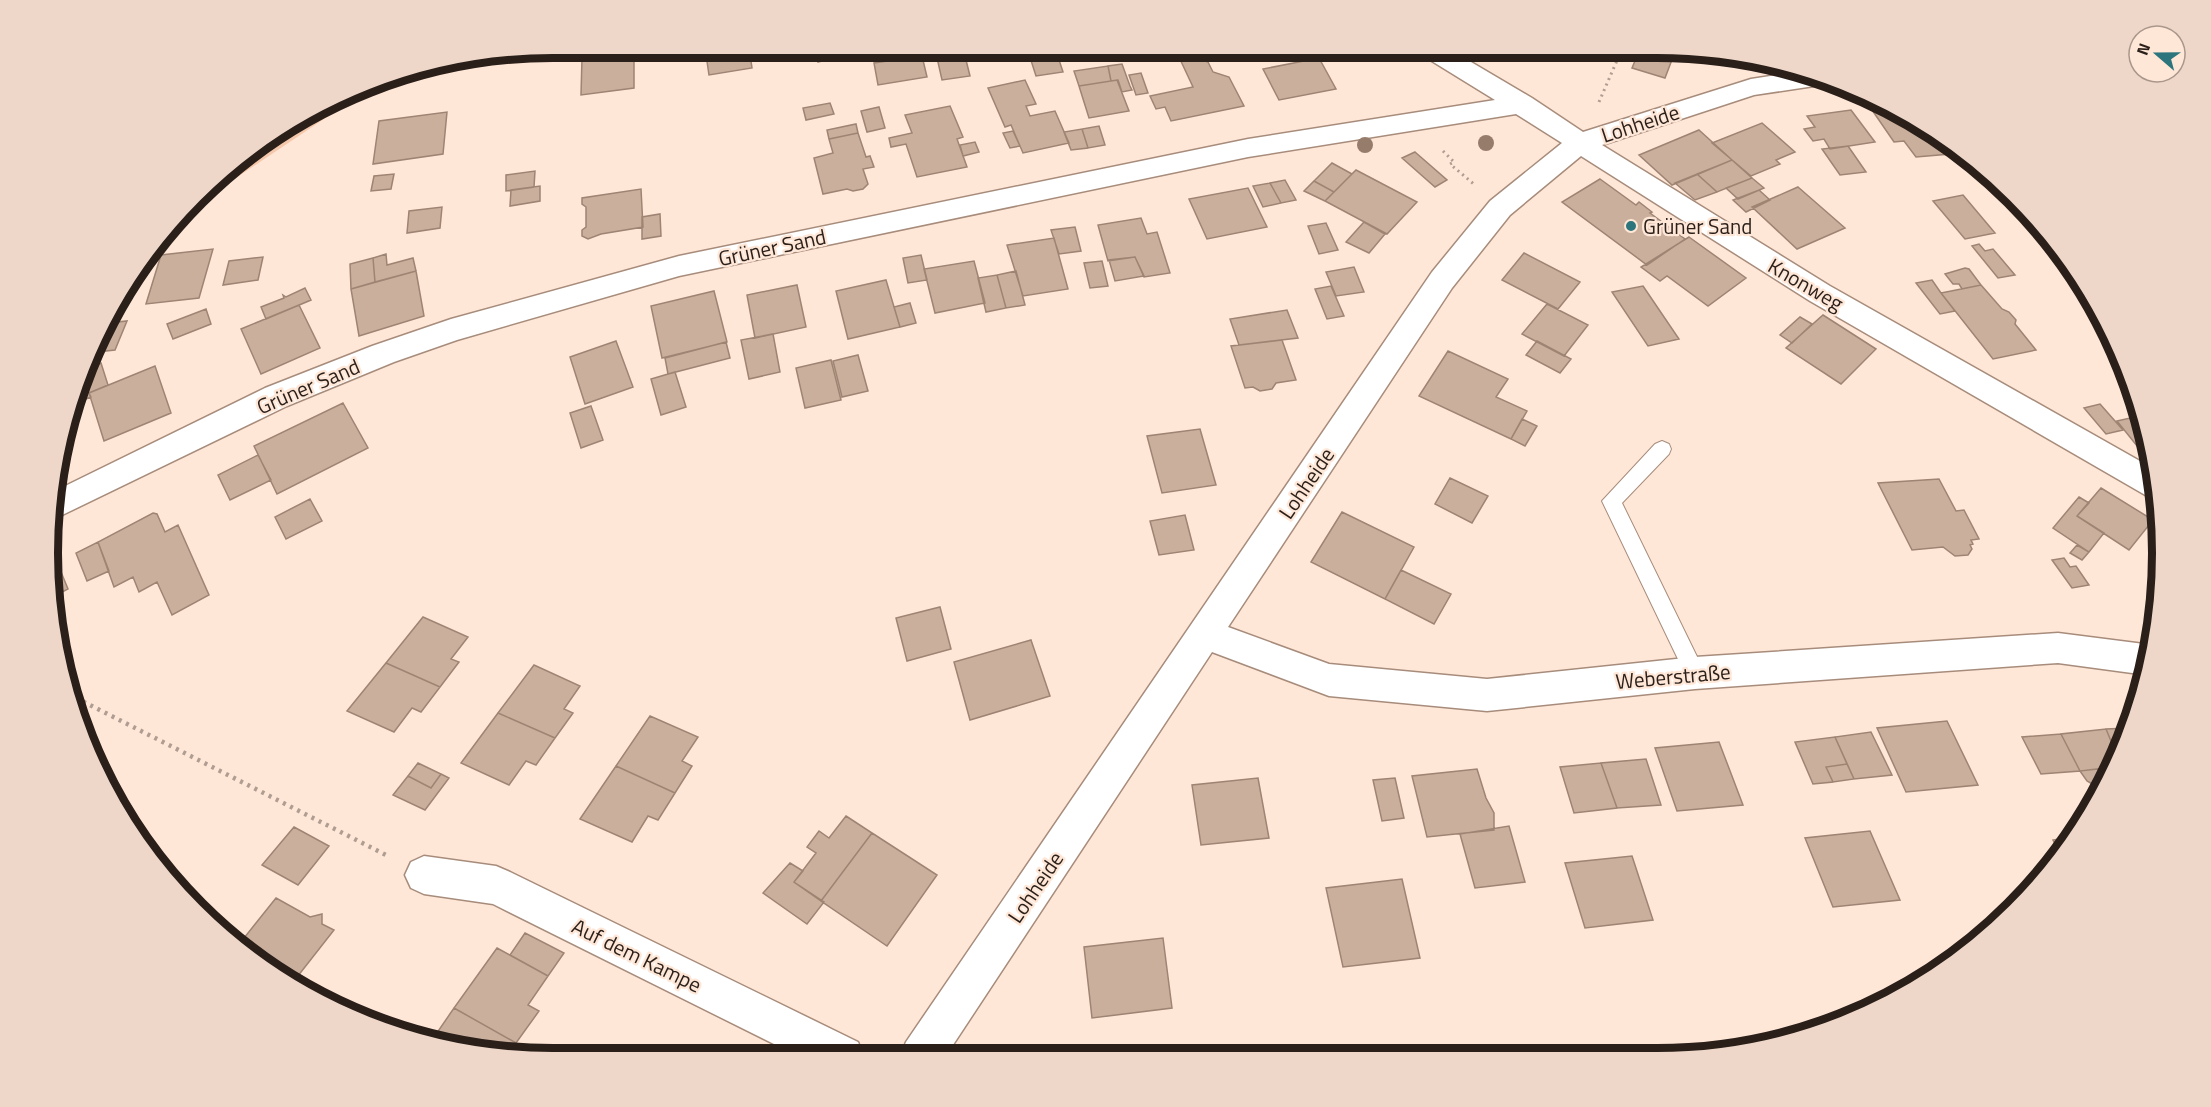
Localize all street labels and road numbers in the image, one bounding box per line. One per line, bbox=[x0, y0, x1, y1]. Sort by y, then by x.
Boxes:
street label: Lohheide bbox=[1597, 95, 1683, 151]
street label: Grüner Sand bbox=[715, 220, 829, 274]
street label: Knonweg bbox=[1762, 249, 1850, 319]
street label: Grüner Sand bbox=[251, 350, 365, 422]
street label: Lohheide bbox=[1270, 441, 1342, 525]
street label: Weberstraße bbox=[1614, 655, 1732, 697]
street label: Lohheide bbox=[999, 845, 1071, 929]
street label: Auf dem Kampe bbox=[567, 910, 707, 1000]

